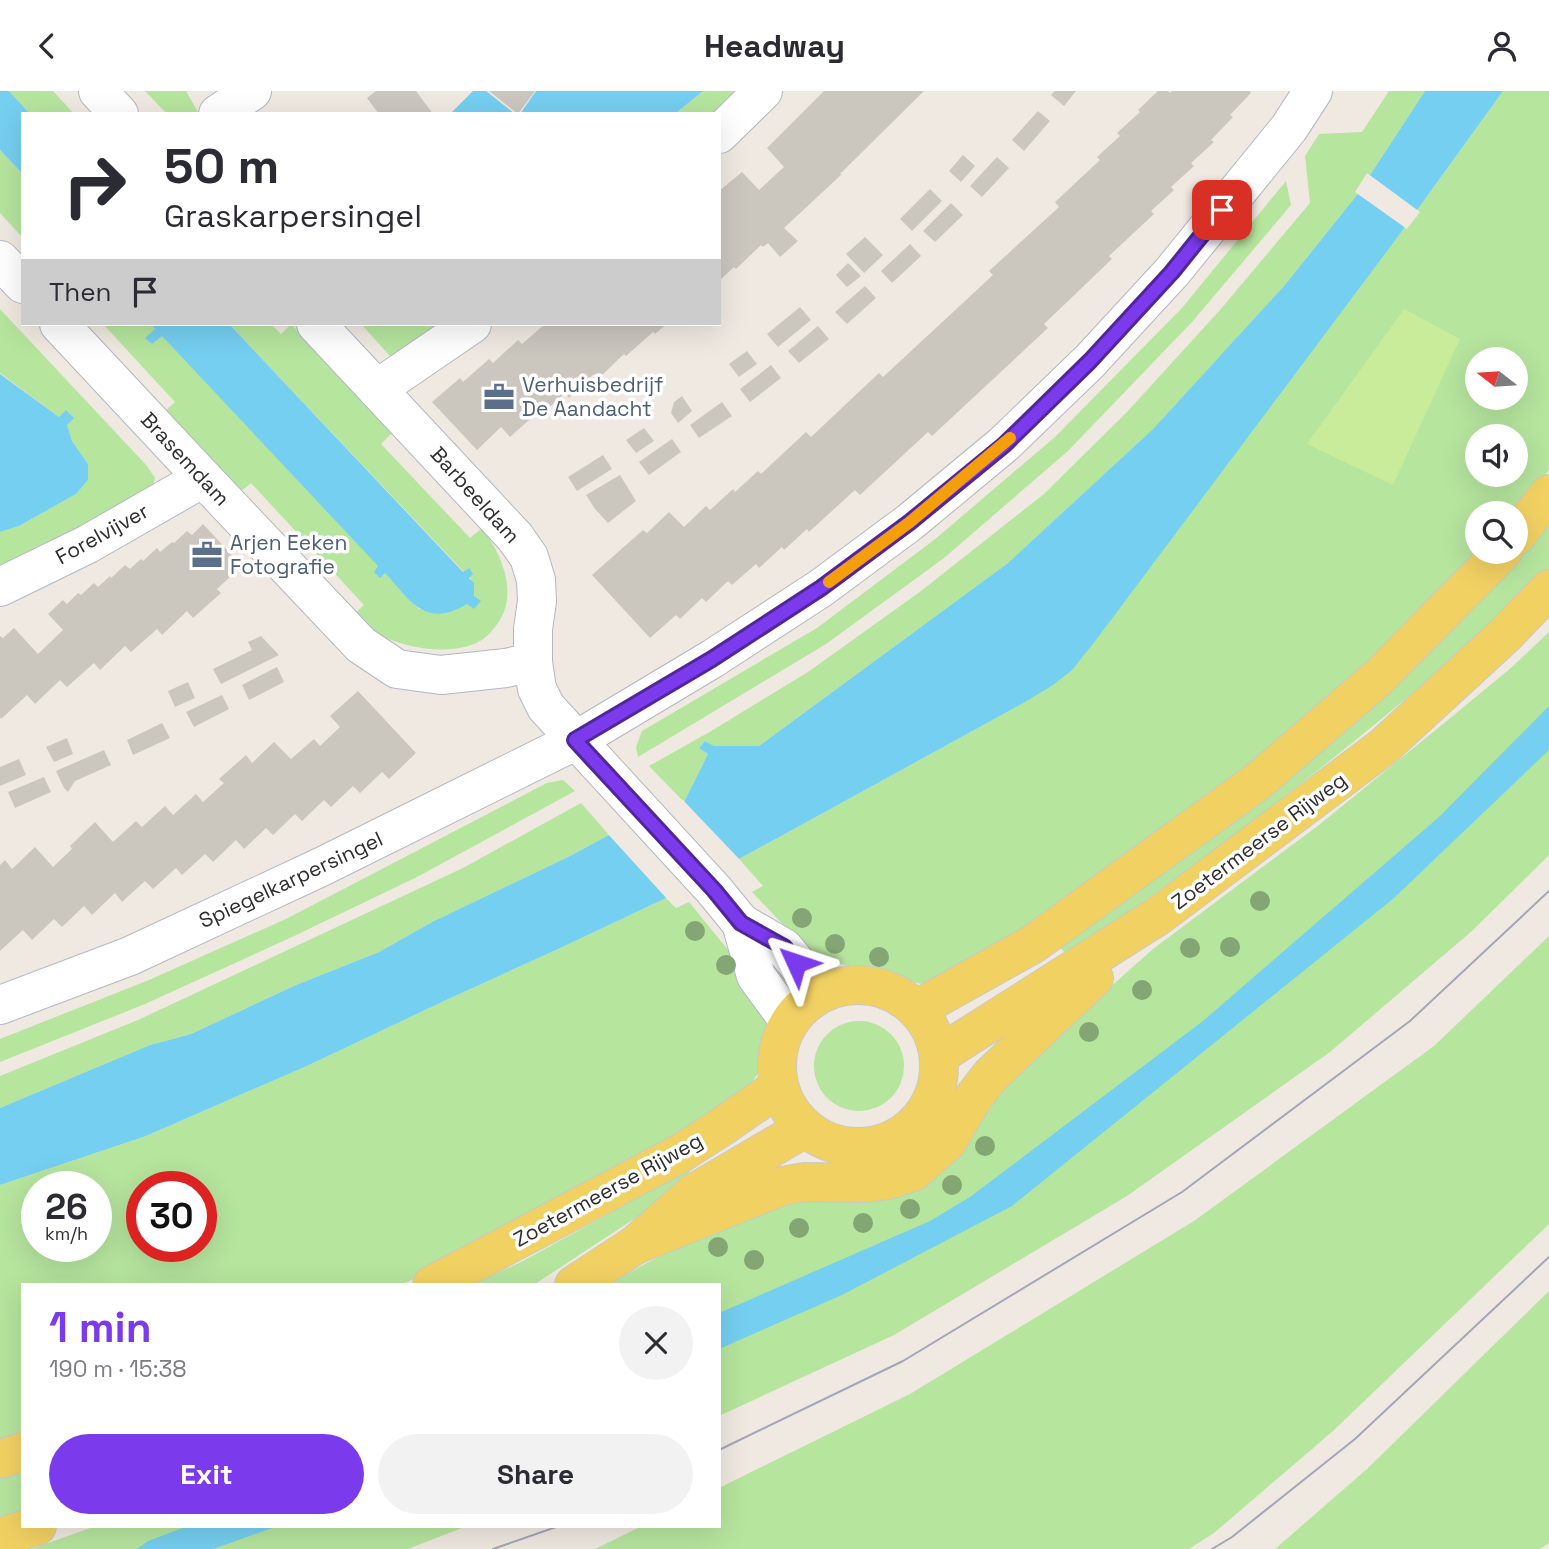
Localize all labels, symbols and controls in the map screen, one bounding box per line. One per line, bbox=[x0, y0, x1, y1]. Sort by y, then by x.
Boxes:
text: Headway bbox=[704, 26, 845, 66]
icon: back bbox=[28, 27, 66, 65]
icon: person bbox=[1483, 27, 1521, 65]
text: 50 m bbox=[164, 135, 279, 197]
icon: right bbox=[49, 140, 140, 231]
pin bbox=[1192, 180, 1252, 240]
icon: arrive bbox=[1203, 191, 1241, 229]
text: Graskarpersingel bbox=[164, 196, 422, 236]
icon: arrive bbox=[126, 273, 164, 311]
text: Then bbox=[49, 275, 112, 309]
north arrow bbox=[1465, 347, 1528, 409]
map controls bbox=[1465, 347, 1528, 564]
place label: Verhuisbedrijf De Aandacht bbox=[522, 371, 663, 422]
office icon: Verhuisbedrijf De Aandacht bbox=[482, 380, 516, 414]
street label: Brasemdam bbox=[135, 406, 236, 511]
button: sound bbox=[1465, 424, 1528, 487]
street label: Barbeeldam bbox=[425, 441, 526, 549]
street label: Forelvijver bbox=[51, 497, 153, 570]
button: search bbox=[1465, 501, 1528, 564]
place label: Arjen Eeken Fotografie bbox=[230, 529, 347, 580]
office icon: Arjen Eeken Fotografie bbox=[190, 538, 224, 572]
street label: Zoetermeerse Rijweg bbox=[1166, 766, 1352, 915]
street label: Spiegelkarpersingel bbox=[194, 825, 387, 934]
position arrow bbox=[759, 926, 833, 1000]
street label: Zoetermeerse Rijweg bbox=[508, 1126, 707, 1253]
speed limit sign: 30 bbox=[126, 1171, 217, 1262]
text: 26 bbox=[45, 1185, 88, 1229]
text: km/h bbox=[45, 1222, 88, 1245]
text: 1 min bbox=[49, 1301, 152, 1354]
button: close bbox=[619, 1306, 693, 1380]
text: 190 m · 15:38 bbox=[49, 1354, 187, 1384]
button: Exit bbox=[49, 1434, 364, 1514]
button: Share bbox=[378, 1434, 693, 1514]

